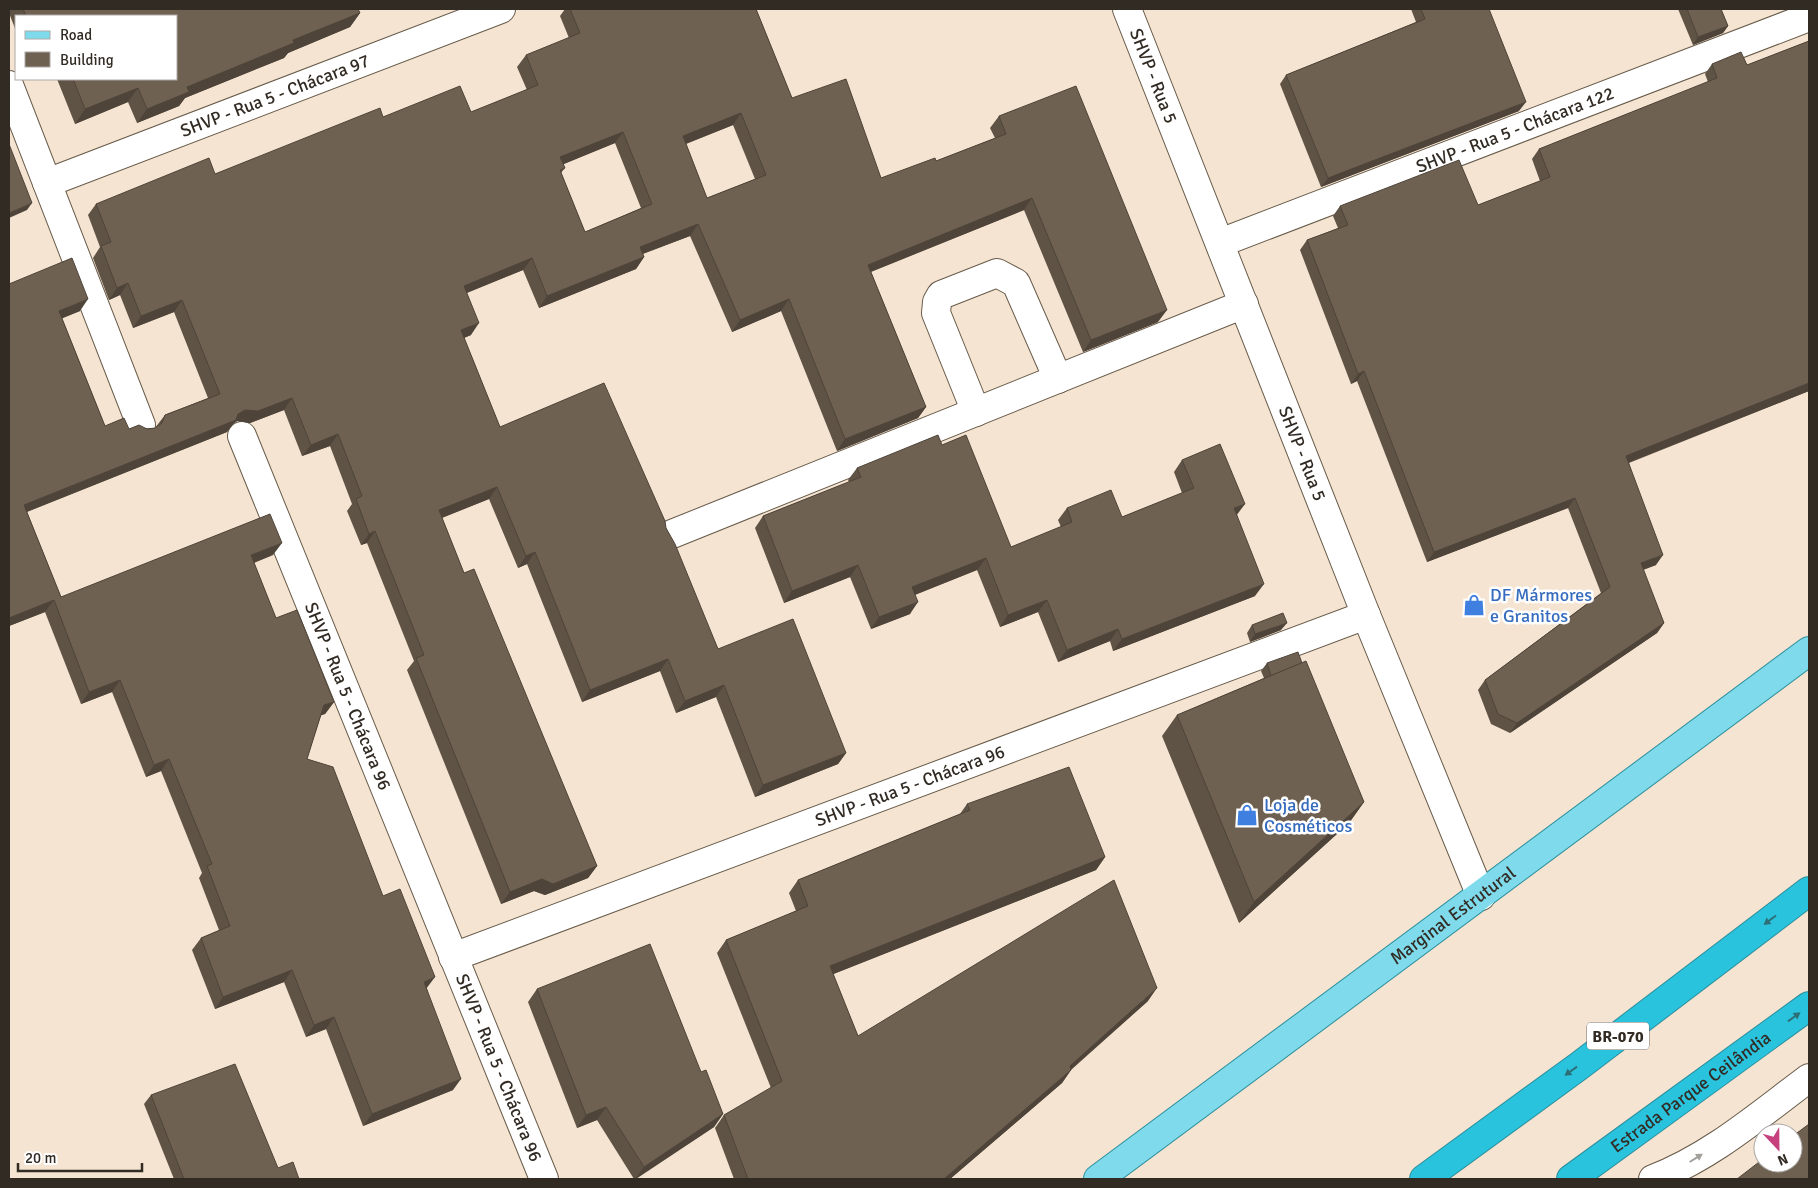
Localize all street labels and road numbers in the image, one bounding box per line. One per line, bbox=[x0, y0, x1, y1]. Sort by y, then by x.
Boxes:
street label: SHVP - Rua 5 bbox=[1125, 25, 1182, 127]
street label: SHVP - Rua 5 - Chácara 97 bbox=[177, 49, 373, 142]
street label: SHVP - Rua 5 - Chácara 122 bbox=[1413, 82, 1617, 178]
street label: SHVP - Rua 5 bbox=[1274, 403, 1331, 504]
street label: SHVP - Rua 5 - Chácara 96 bbox=[300, 599, 396, 793]
street label: SHVP - Rua 5 - Chácara 96 bbox=[812, 740, 1008, 831]
street label: Marginal Estrutural bbox=[1386, 862, 1520, 969]
street label: SHVP - Rua 5 - Chácara 96 bbox=[451, 971, 547, 1165]
road number: BR-070 bbox=[1587, 1022, 1649, 1050]
street label: Estrada Parque Ceilândia bbox=[1606, 1026, 1775, 1158]

